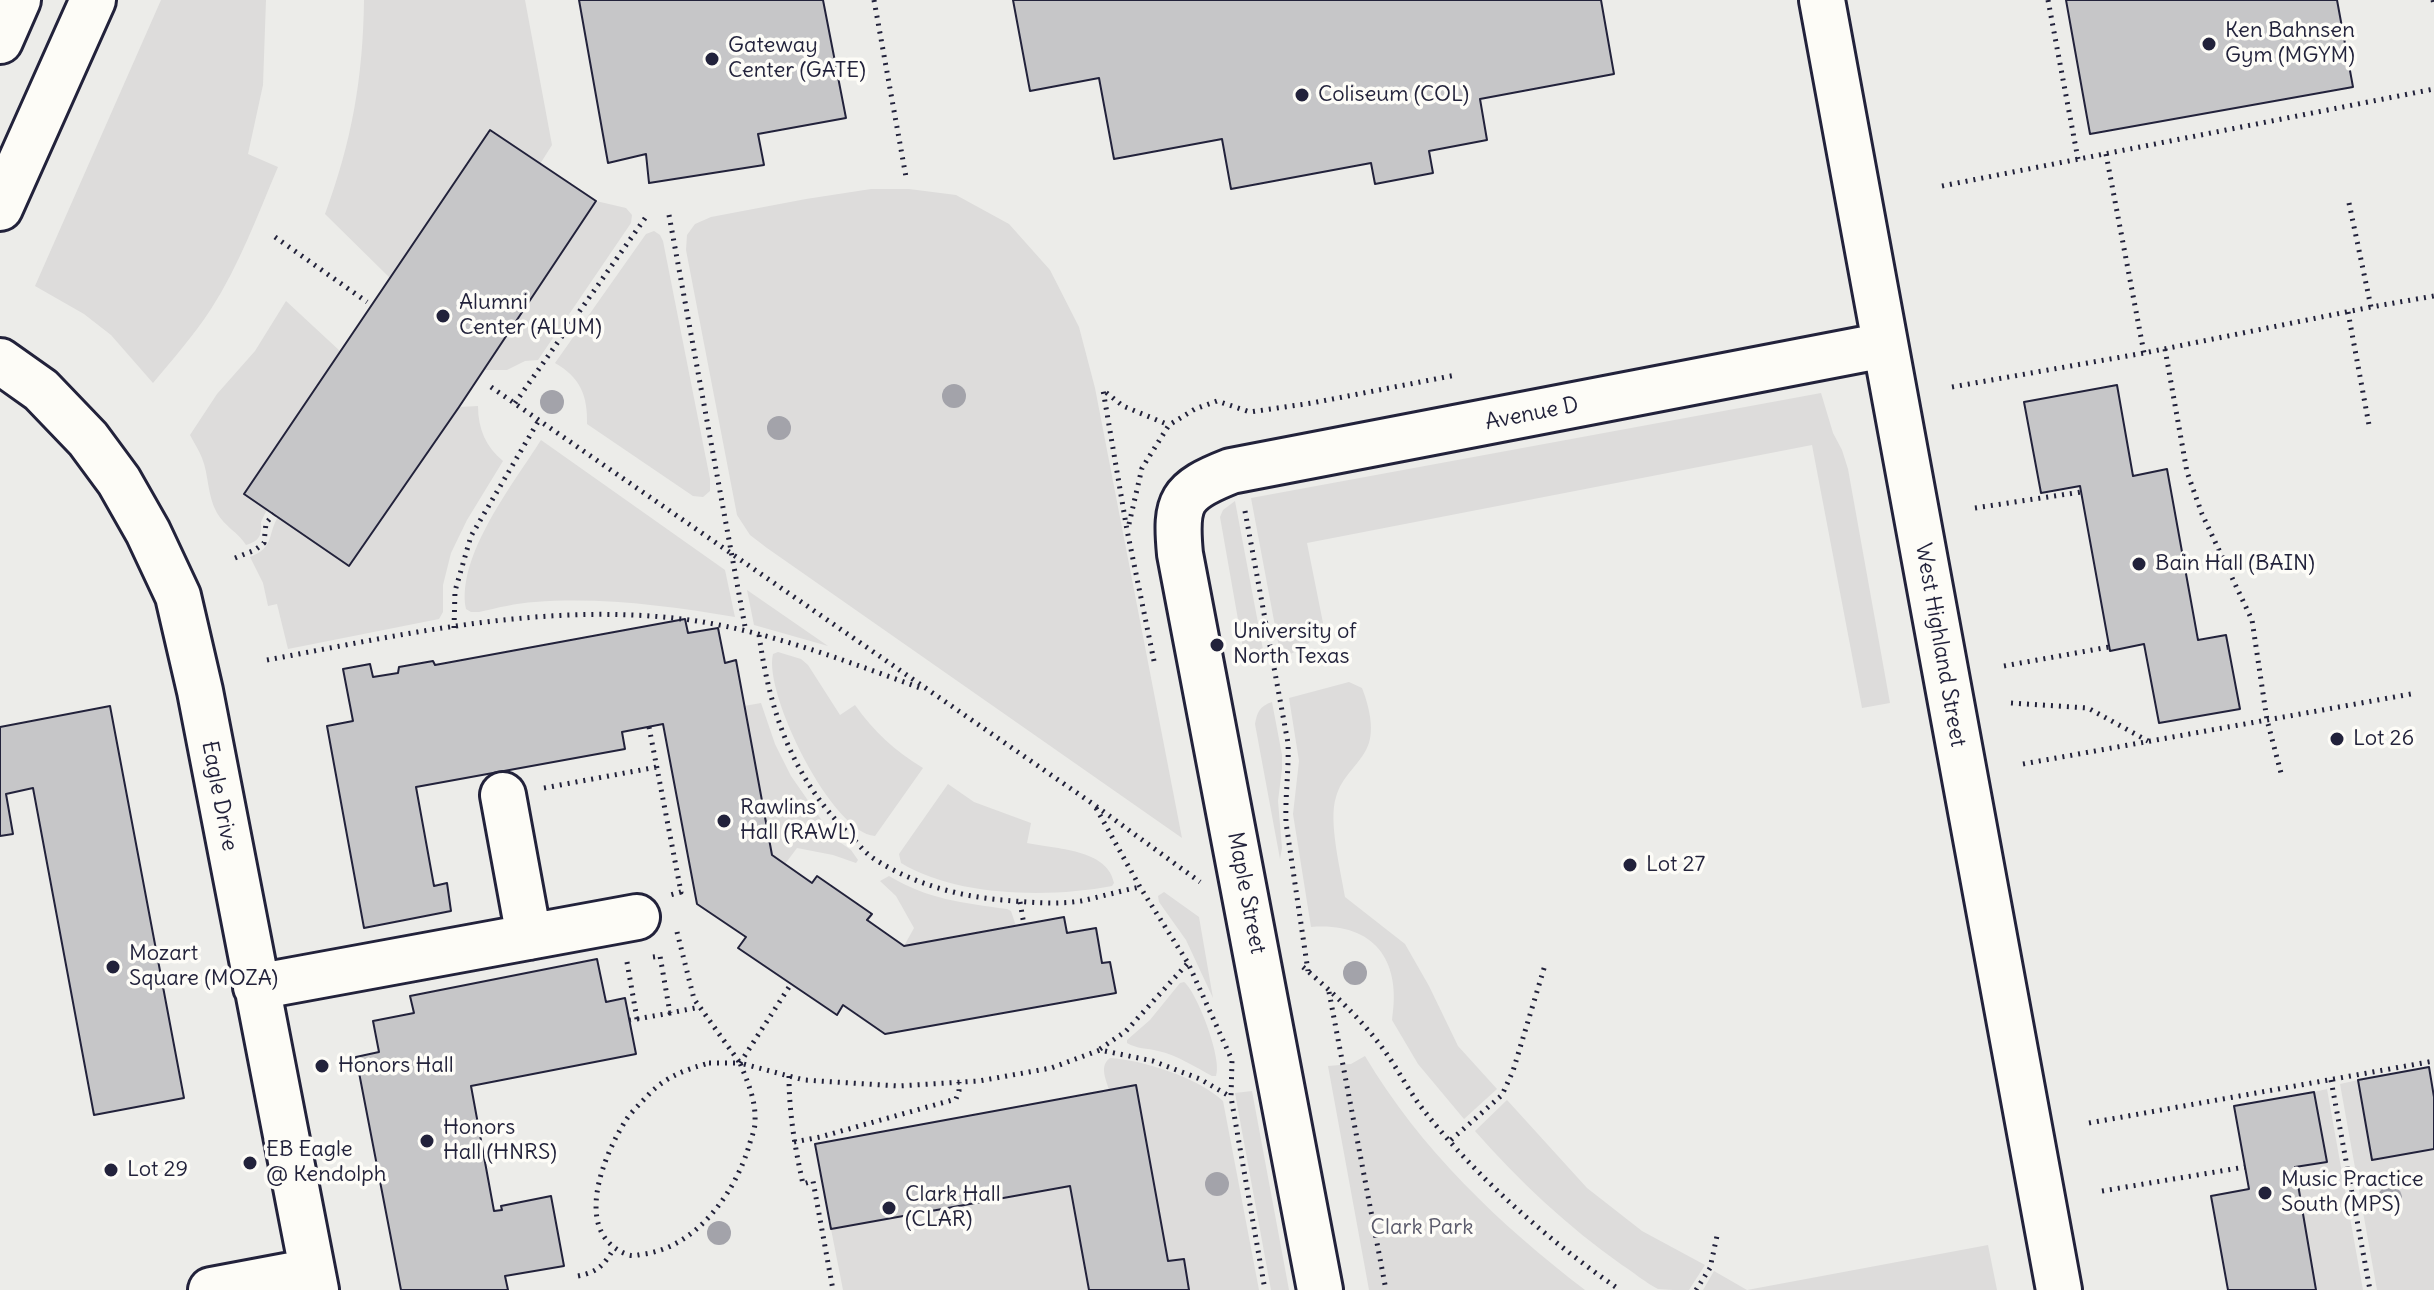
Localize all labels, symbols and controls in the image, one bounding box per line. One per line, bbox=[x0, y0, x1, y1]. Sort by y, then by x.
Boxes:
place label: Ken Bahnsen Gym (MGYM) bbox=[2225, 18, 2355, 70]
place label: Gateway Center (GATE) bbox=[728, 33, 866, 84]
marker: Ken Bahnsen Gym (MGYM) bbox=[2200, 35, 2218, 53]
marker: Gateway Center (GATE) bbox=[703, 50, 721, 68]
place label: Coliseum (COL) bbox=[1318, 82, 1469, 108]
marker: Coliseum (COL) bbox=[1293, 86, 1311, 104]
place label: Alumni Center (ALUM) bbox=[459, 290, 602, 342]
marker: Alumni Center (ALUM) bbox=[434, 307, 452, 325]
street label: Avenue D bbox=[1483, 392, 1581, 436]
street label: West Highland Street bbox=[1909, 541, 1971, 749]
place label: Bain Hall (BAIN) bbox=[2155, 551, 2315, 577]
marker: Bain Hall (BAIN) bbox=[2130, 555, 2148, 573]
place label: University of North Texas bbox=[1233, 619, 1357, 670]
marker: University of North Texas bbox=[1208, 636, 1226, 654]
place label: Lot 26 bbox=[2353, 726, 2414, 752]
marker: Lot 26 bbox=[2328, 730, 2346, 748]
street label: Eagle Drive bbox=[195, 739, 243, 853]
place label: Rawlins Hall (RAWL) bbox=[740, 795, 856, 846]
marker: Rawlins Hall (RAWL) bbox=[715, 812, 733, 830]
street label: Maple Street bbox=[1221, 830, 1271, 956]
place label: Lot 27 bbox=[1646, 852, 1705, 878]
marker: Lot 27 bbox=[1621, 856, 1639, 874]
place label: Mozart Square (MOZA) bbox=[129, 941, 278, 992]
marker: Mozart Square (MOZA) bbox=[104, 958, 122, 976]
place label: Honors Hall bbox=[338, 1053, 454, 1079]
marker: Honors Hall bbox=[313, 1057, 331, 1075]
place label: Honors Hall (HNRS) bbox=[443, 1115, 557, 1166]
marker: Honors Hall (HNRS) bbox=[418, 1132, 436, 1150]
place label: EB Eagle @ Kendolph bbox=[266, 1137, 386, 1188]
marker: EB Eagle @ Kendolph bbox=[241, 1154, 259, 1172]
place label: Lot 29 bbox=[127, 1157, 188, 1183]
marker: Lot 29 bbox=[102, 1161, 120, 1179]
place label: Music Practice South (MPS) bbox=[2281, 1167, 2424, 1218]
place label: Clark Hall (CLAR) bbox=[905, 1182, 1001, 1234]
marker: Music Practice South (MPS) bbox=[2256, 1184, 2274, 1202]
marker: Clark Hall (CLAR) bbox=[880, 1199, 898, 1217]
park label: Clark Park bbox=[1371, 1215, 1473, 1241]

